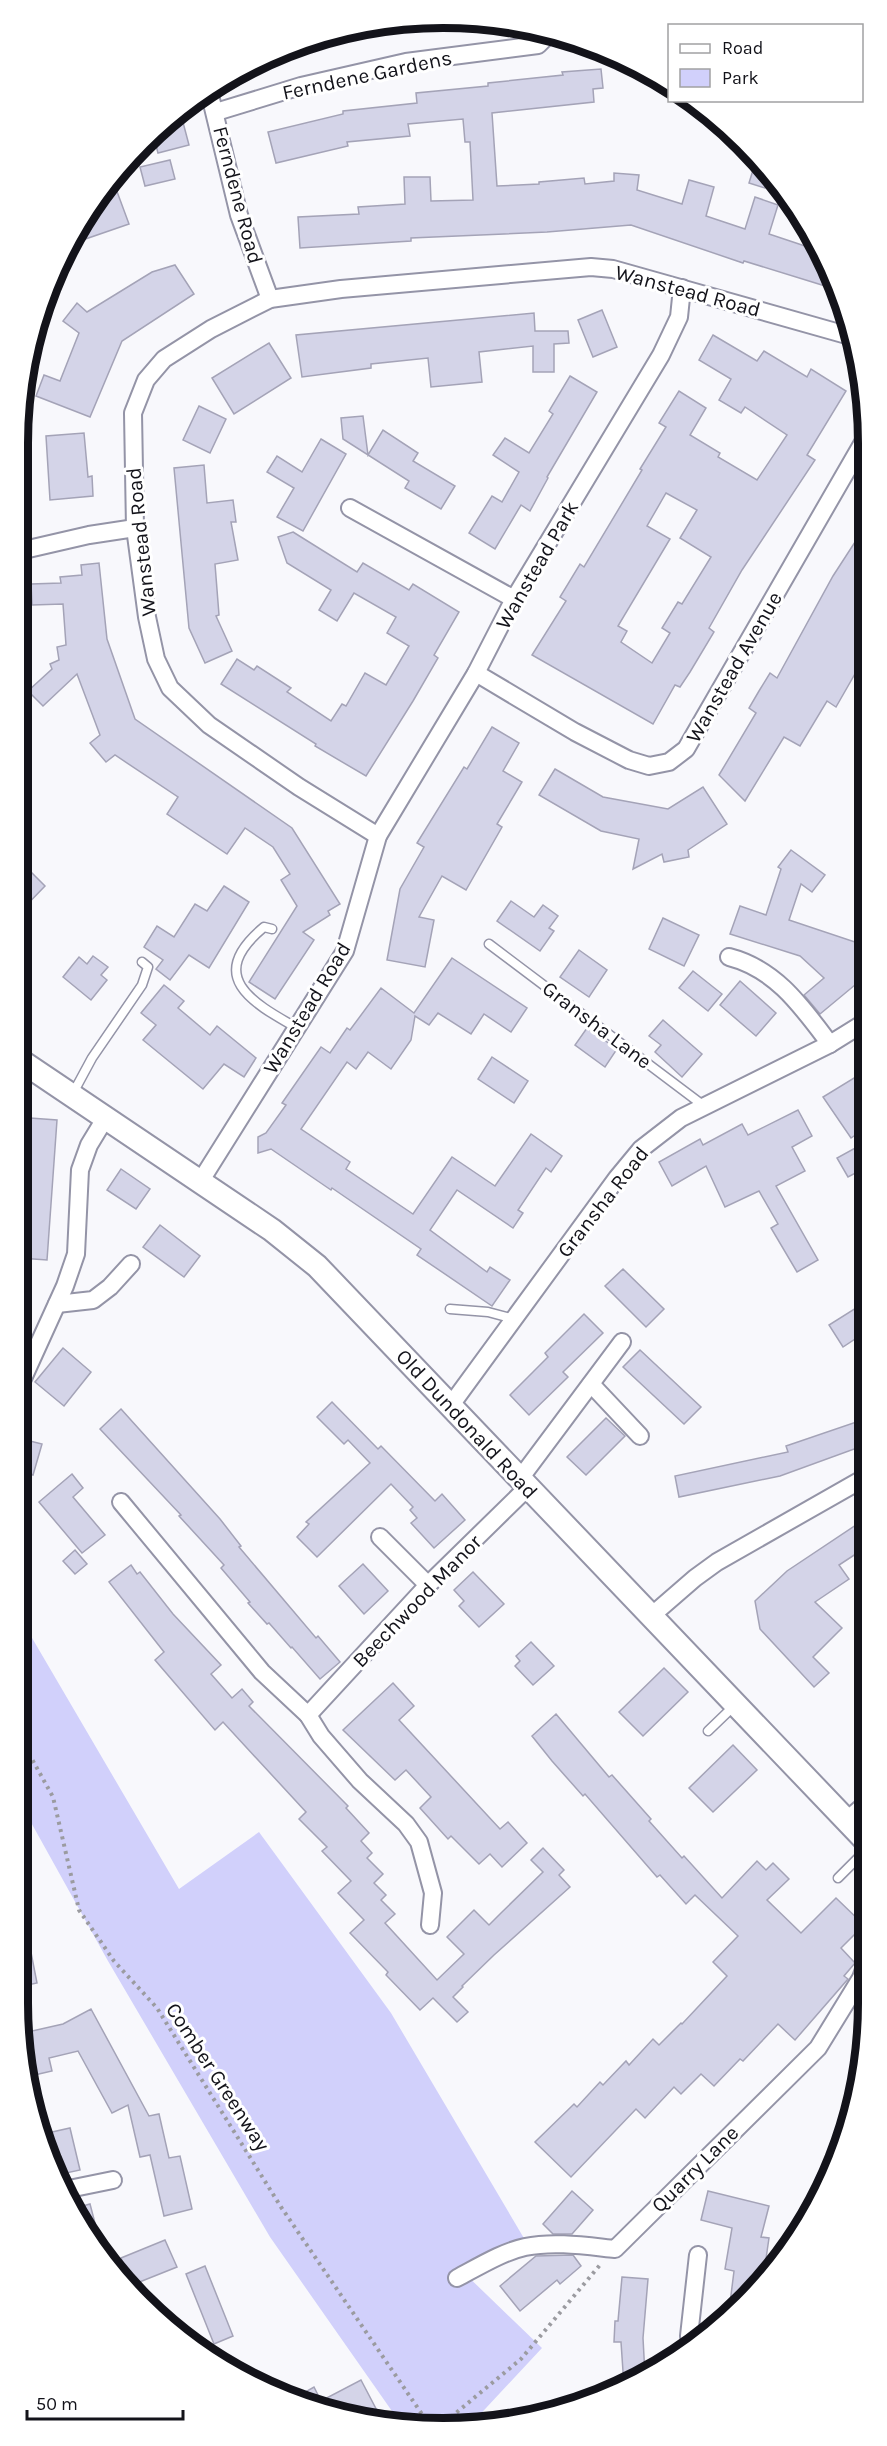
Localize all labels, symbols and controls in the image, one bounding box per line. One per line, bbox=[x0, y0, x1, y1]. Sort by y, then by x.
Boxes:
legend bbox=[668, 24, 863, 102]
text: Road bbox=[722, 37, 763, 59]
street label: Ferndene Gardens bbox=[280, 45, 454, 105]
text: Park bbox=[722, 67, 759, 89]
street label: Ferndene Road bbox=[208, 124, 268, 266]
street label: Wanstead Road bbox=[613, 260, 763, 322]
street label: Wanstead Road bbox=[121, 466, 161, 618]
street label: Wanstead Park bbox=[491, 497, 583, 633]
street label: Wanstead Avenue bbox=[681, 587, 787, 747]
street label: Wanstead Road bbox=[258, 938, 356, 1078]
street label: Gransha Lane bbox=[538, 976, 656, 1074]
street label: Gransha Road bbox=[552, 1142, 654, 1262]
street label: Old Dundonald Road bbox=[391, 1344, 543, 1504]
street label: Beechwood Manor bbox=[348, 1530, 487, 1672]
street label: Comber Greenway bbox=[161, 1998, 275, 2156]
street label: Quarry Lane bbox=[647, 2121, 743, 2217]
scale bar bbox=[27, 2383, 183, 2421]
text: 50 m bbox=[36, 2393, 78, 2415]

